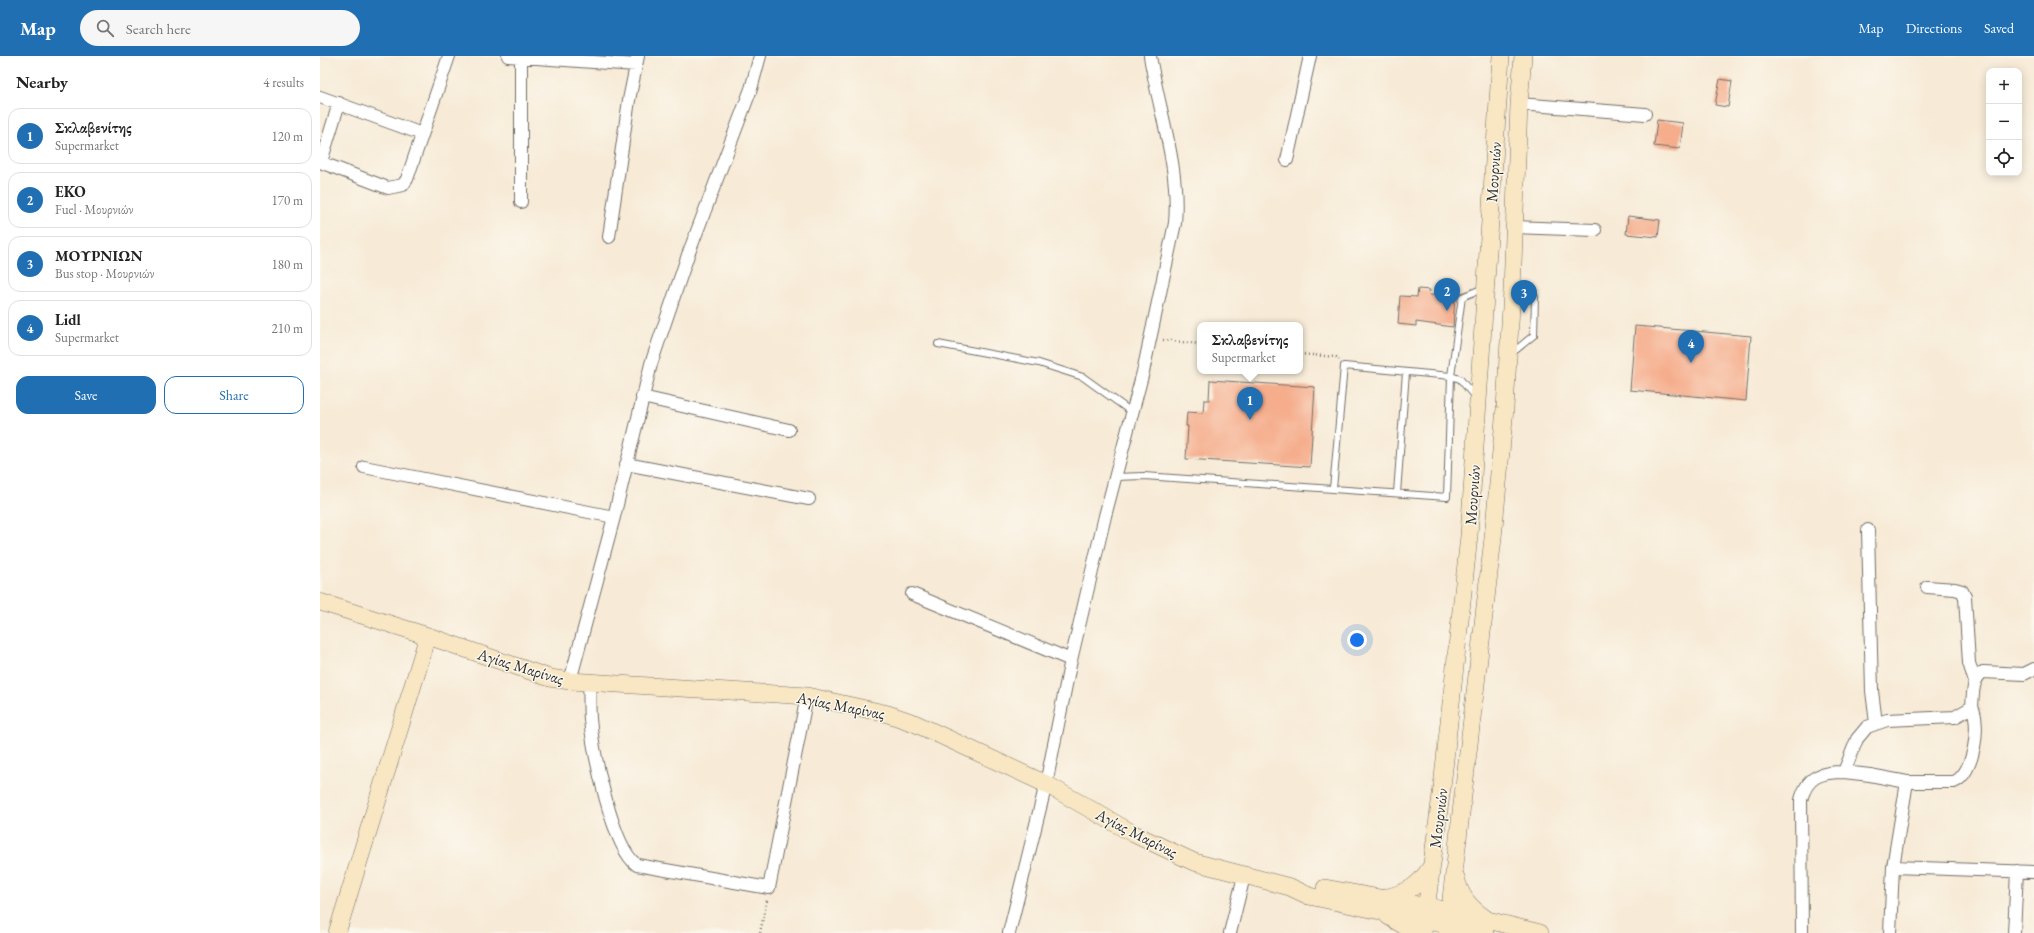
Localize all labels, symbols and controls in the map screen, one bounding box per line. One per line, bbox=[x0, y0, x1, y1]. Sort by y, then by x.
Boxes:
search box bbox=[80, 10, 360, 46]
text: Map bbox=[20, 16, 56, 41]
icon: search bbox=[94, 17, 116, 39]
text: Search here bbox=[126, 19, 191, 38]
text: Map bbox=[1858, 19, 1884, 37]
text: Directions bbox=[1906, 19, 1962, 37]
text: Saved bbox=[1984, 19, 2014, 37]
map controls bbox=[1986, 68, 2022, 176]
button: + bbox=[1986, 68, 2022, 104]
text: Nearby bbox=[16, 71, 68, 93]
text: 4 results bbox=[263, 74, 304, 91]
button: − bbox=[1986, 104, 2022, 140]
text: Σκλαβενίτης bbox=[55, 118, 132, 137]
text: 1 bbox=[27, 128, 33, 145]
text: 120 m bbox=[272, 128, 303, 145]
text: Supermarket bbox=[55, 137, 119, 154]
button: locate bbox=[1986, 140, 2022, 176]
street label: Μουρνιών bbox=[1481, 141, 1506, 203]
text: EKO bbox=[55, 182, 86, 201]
text: 2 bbox=[27, 192, 33, 209]
text: 170 m bbox=[272, 192, 303, 209]
text: Fuel · Μουρνιών bbox=[55, 201, 134, 218]
text: ΜΟΥΡΝΙΩΝ bbox=[55, 246, 143, 265]
text: 3 bbox=[27, 256, 33, 273]
text: 180 m bbox=[272, 256, 303, 273]
text: Bus stop · Μουρνιών bbox=[55, 265, 155, 282]
pin: 2 bbox=[1434, 278, 1460, 311]
pin: 3 bbox=[1511, 280, 1537, 313]
text: Lidl bbox=[55, 310, 81, 329]
text: 4 bbox=[27, 320, 33, 337]
text: 210 m bbox=[272, 320, 303, 337]
popup bbox=[1197, 322, 1303, 374]
text: Supermarket bbox=[55, 329, 119, 346]
text: Σκλαβενίτης bbox=[1212, 330, 1288, 349]
pin: 4 bbox=[1678, 330, 1704, 363]
text: Supermarket bbox=[1212, 349, 1276, 366]
button: Save bbox=[16, 376, 156, 414]
button: Share bbox=[164, 376, 304, 414]
pin: 1 bbox=[1237, 387, 1263, 420]
street label: Μουρνιών bbox=[1460, 464, 1485, 526]
your location bbox=[1347, 630, 1367, 650]
street label: Αγίας Μαρίνας bbox=[474, 643, 567, 690]
street label: Αγίας Μαρίνας bbox=[794, 686, 887, 724]
street label: Μουρνιών bbox=[1424, 787, 1453, 849]
street label: Αγίας Μαρίνας bbox=[1091, 803, 1182, 863]

